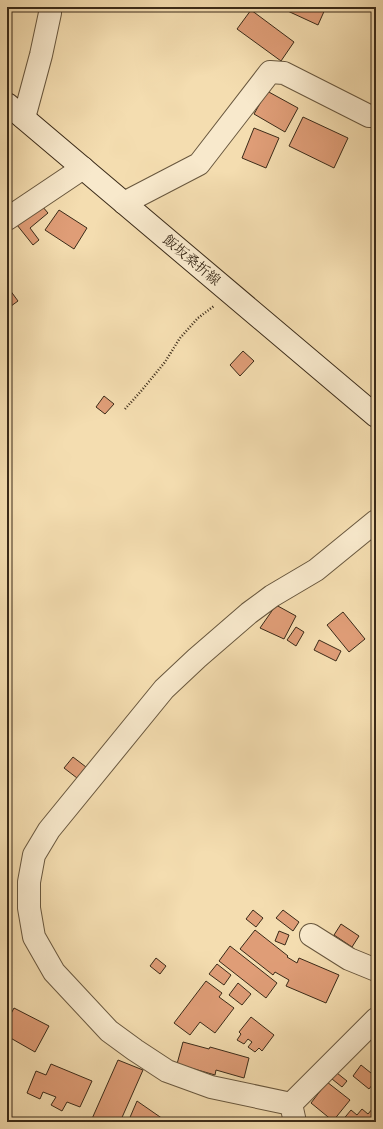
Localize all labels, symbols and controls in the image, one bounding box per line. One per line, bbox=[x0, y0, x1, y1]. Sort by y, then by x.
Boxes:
street label: 飯坂桑折線 bbox=[159, 230, 225, 290]

